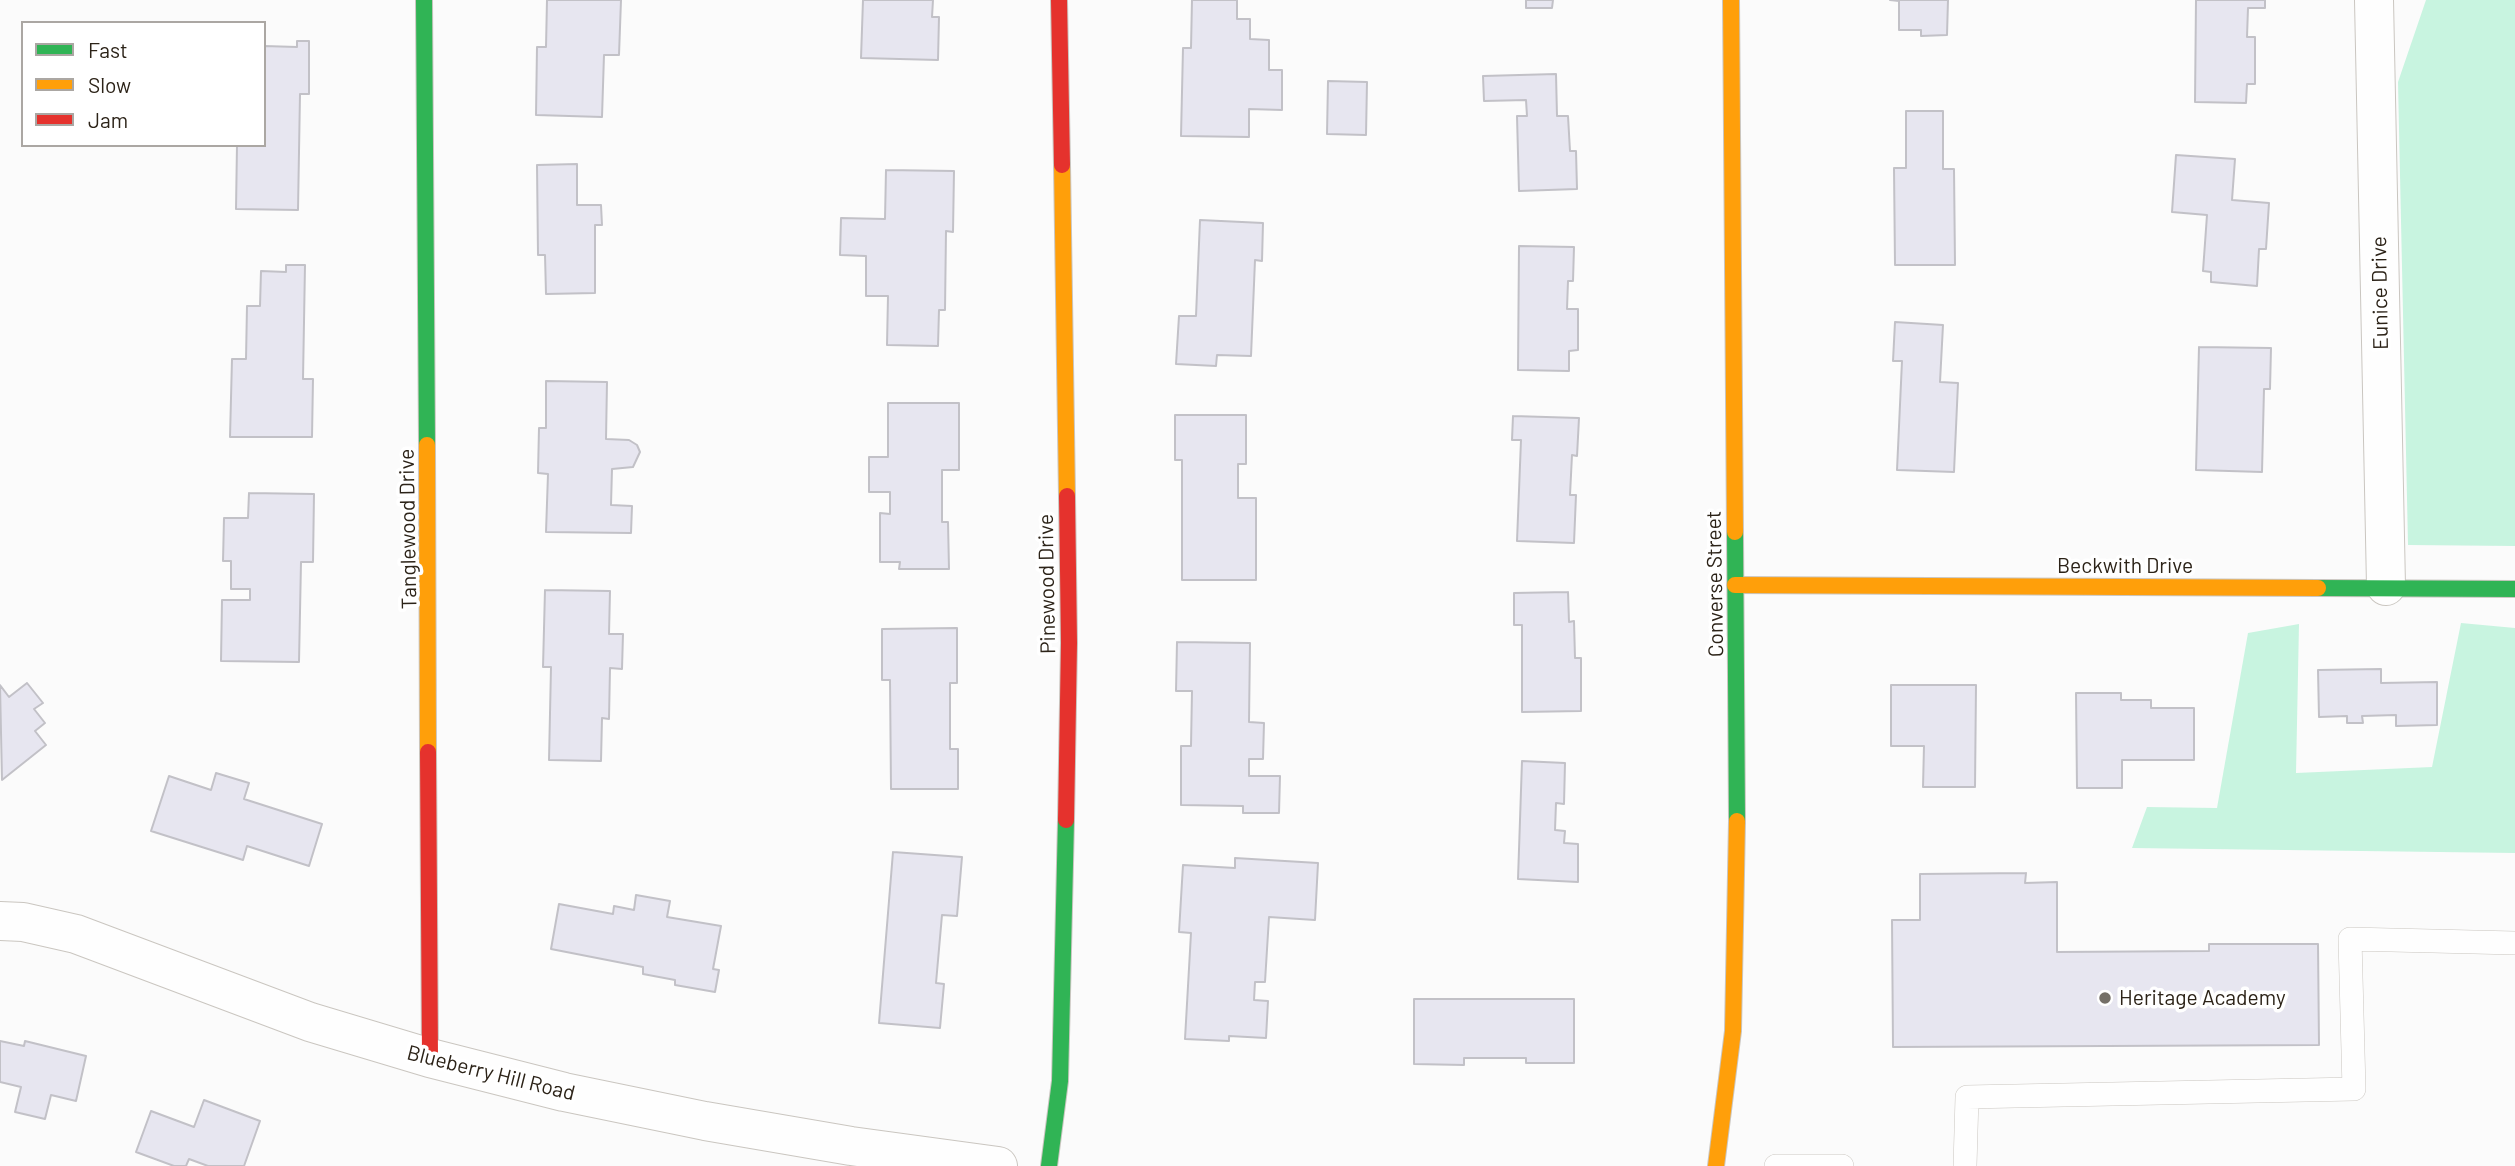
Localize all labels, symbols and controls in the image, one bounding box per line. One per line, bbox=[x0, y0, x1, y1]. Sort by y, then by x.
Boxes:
legend bbox=[21, 21, 266, 147]
text: Fast bbox=[88, 37, 128, 62]
text: Slow bbox=[88, 72, 131, 97]
text: Jam bbox=[88, 107, 128, 132]
street label: Eunice Drive bbox=[2366, 236, 2394, 350]
street label: Tanglewood Drive bbox=[394, 448, 422, 610]
street label: Converse Street bbox=[1701, 511, 1729, 657]
street label: Pinewood Drive bbox=[1033, 514, 1061, 654]
street label: Beckwith Drive bbox=[2057, 553, 2193, 579]
place label: Heritage Academy bbox=[2119, 985, 2286, 1011]
marker: Heritage Academy bbox=[2097, 990, 2113, 1006]
street label: Blueberry Hill Road bbox=[404, 1040, 578, 1106]

